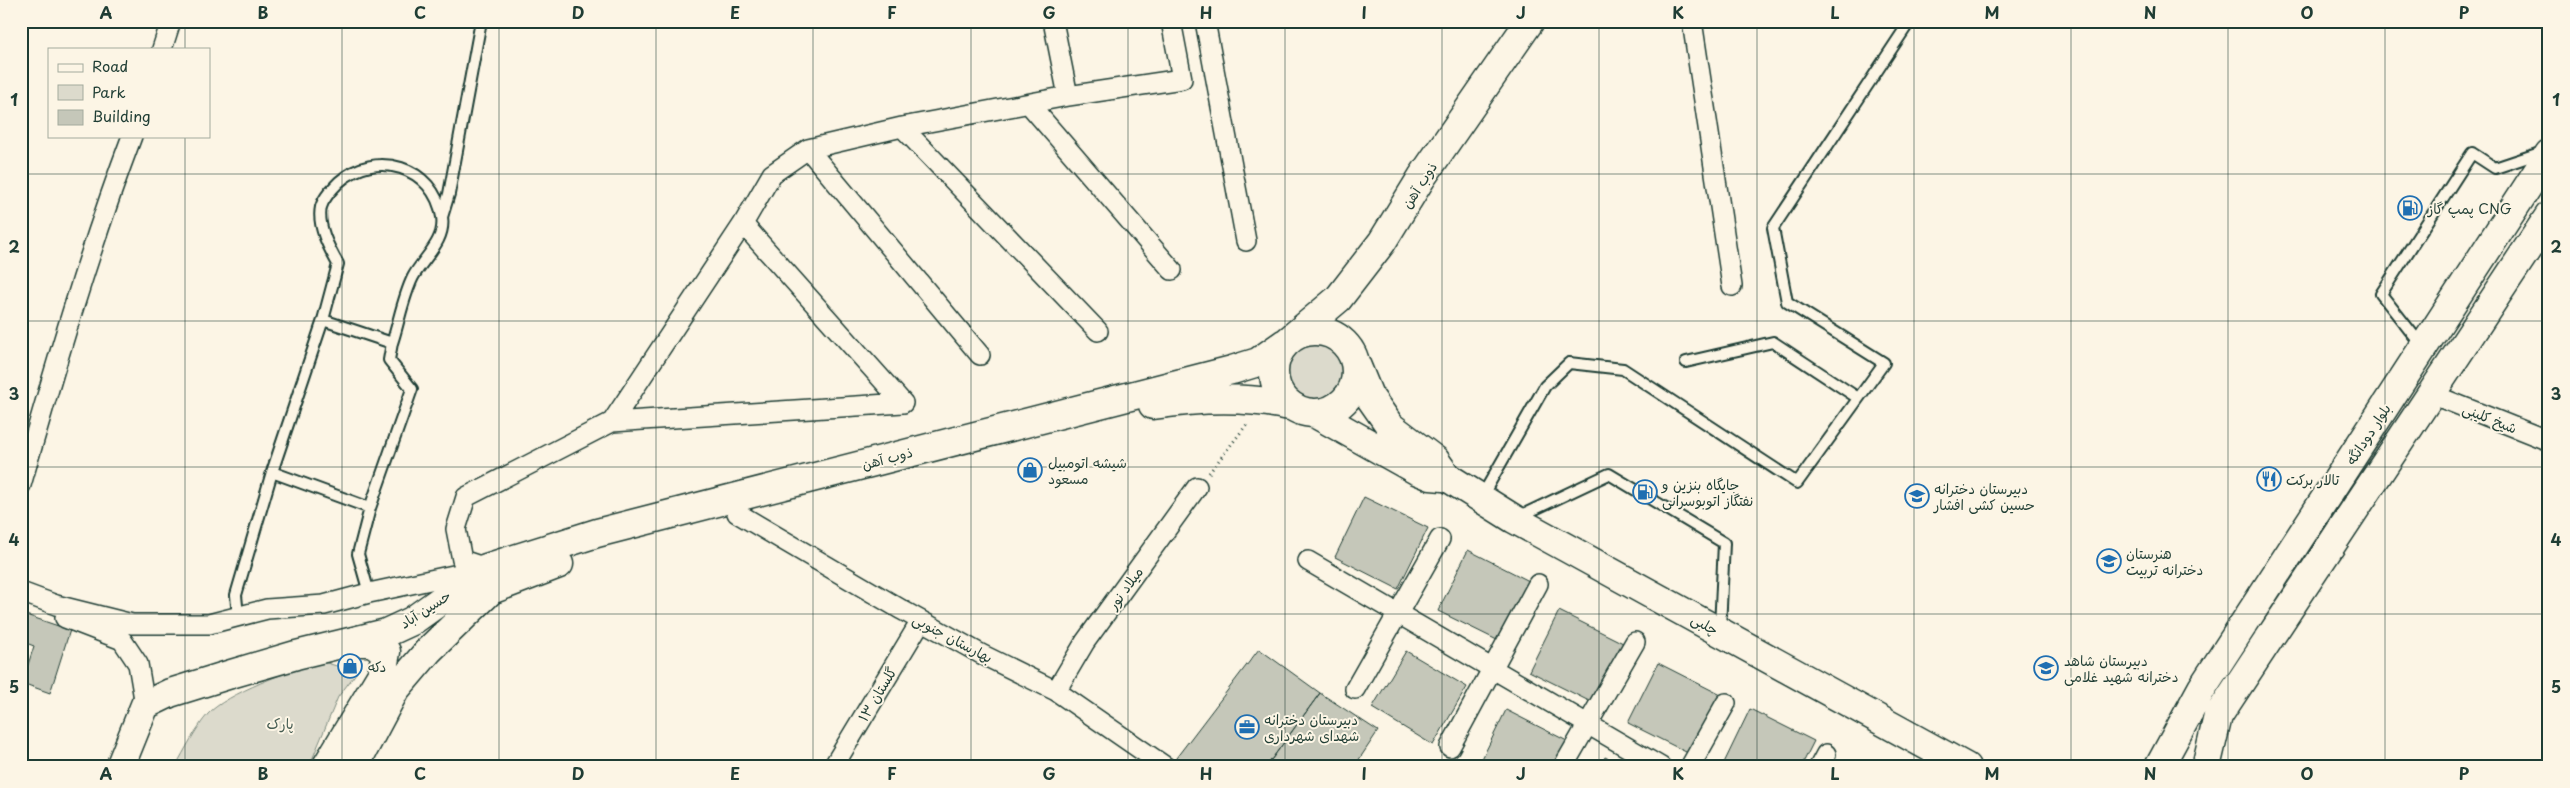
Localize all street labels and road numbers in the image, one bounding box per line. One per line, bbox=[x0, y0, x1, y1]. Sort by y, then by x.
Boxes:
street label: ذوب آهن bbox=[1396, 158, 1442, 212]
street label: شیخ کلینی bbox=[2460, 398, 2520, 438]
street label: بلوار دودانگه bbox=[2340, 399, 2396, 469]
street label: ذوب آهن bbox=[859, 441, 915, 475]
street label: میلاد نور bbox=[1102, 562, 1148, 615]
street label: حسین آباد bbox=[395, 585, 455, 633]
street label: بهارستان جنوبی bbox=[909, 608, 997, 668]
street label: چلبی bbox=[1688, 608, 1722, 640]
street label: گلستان ۱۳ bbox=[852, 663, 902, 725]

